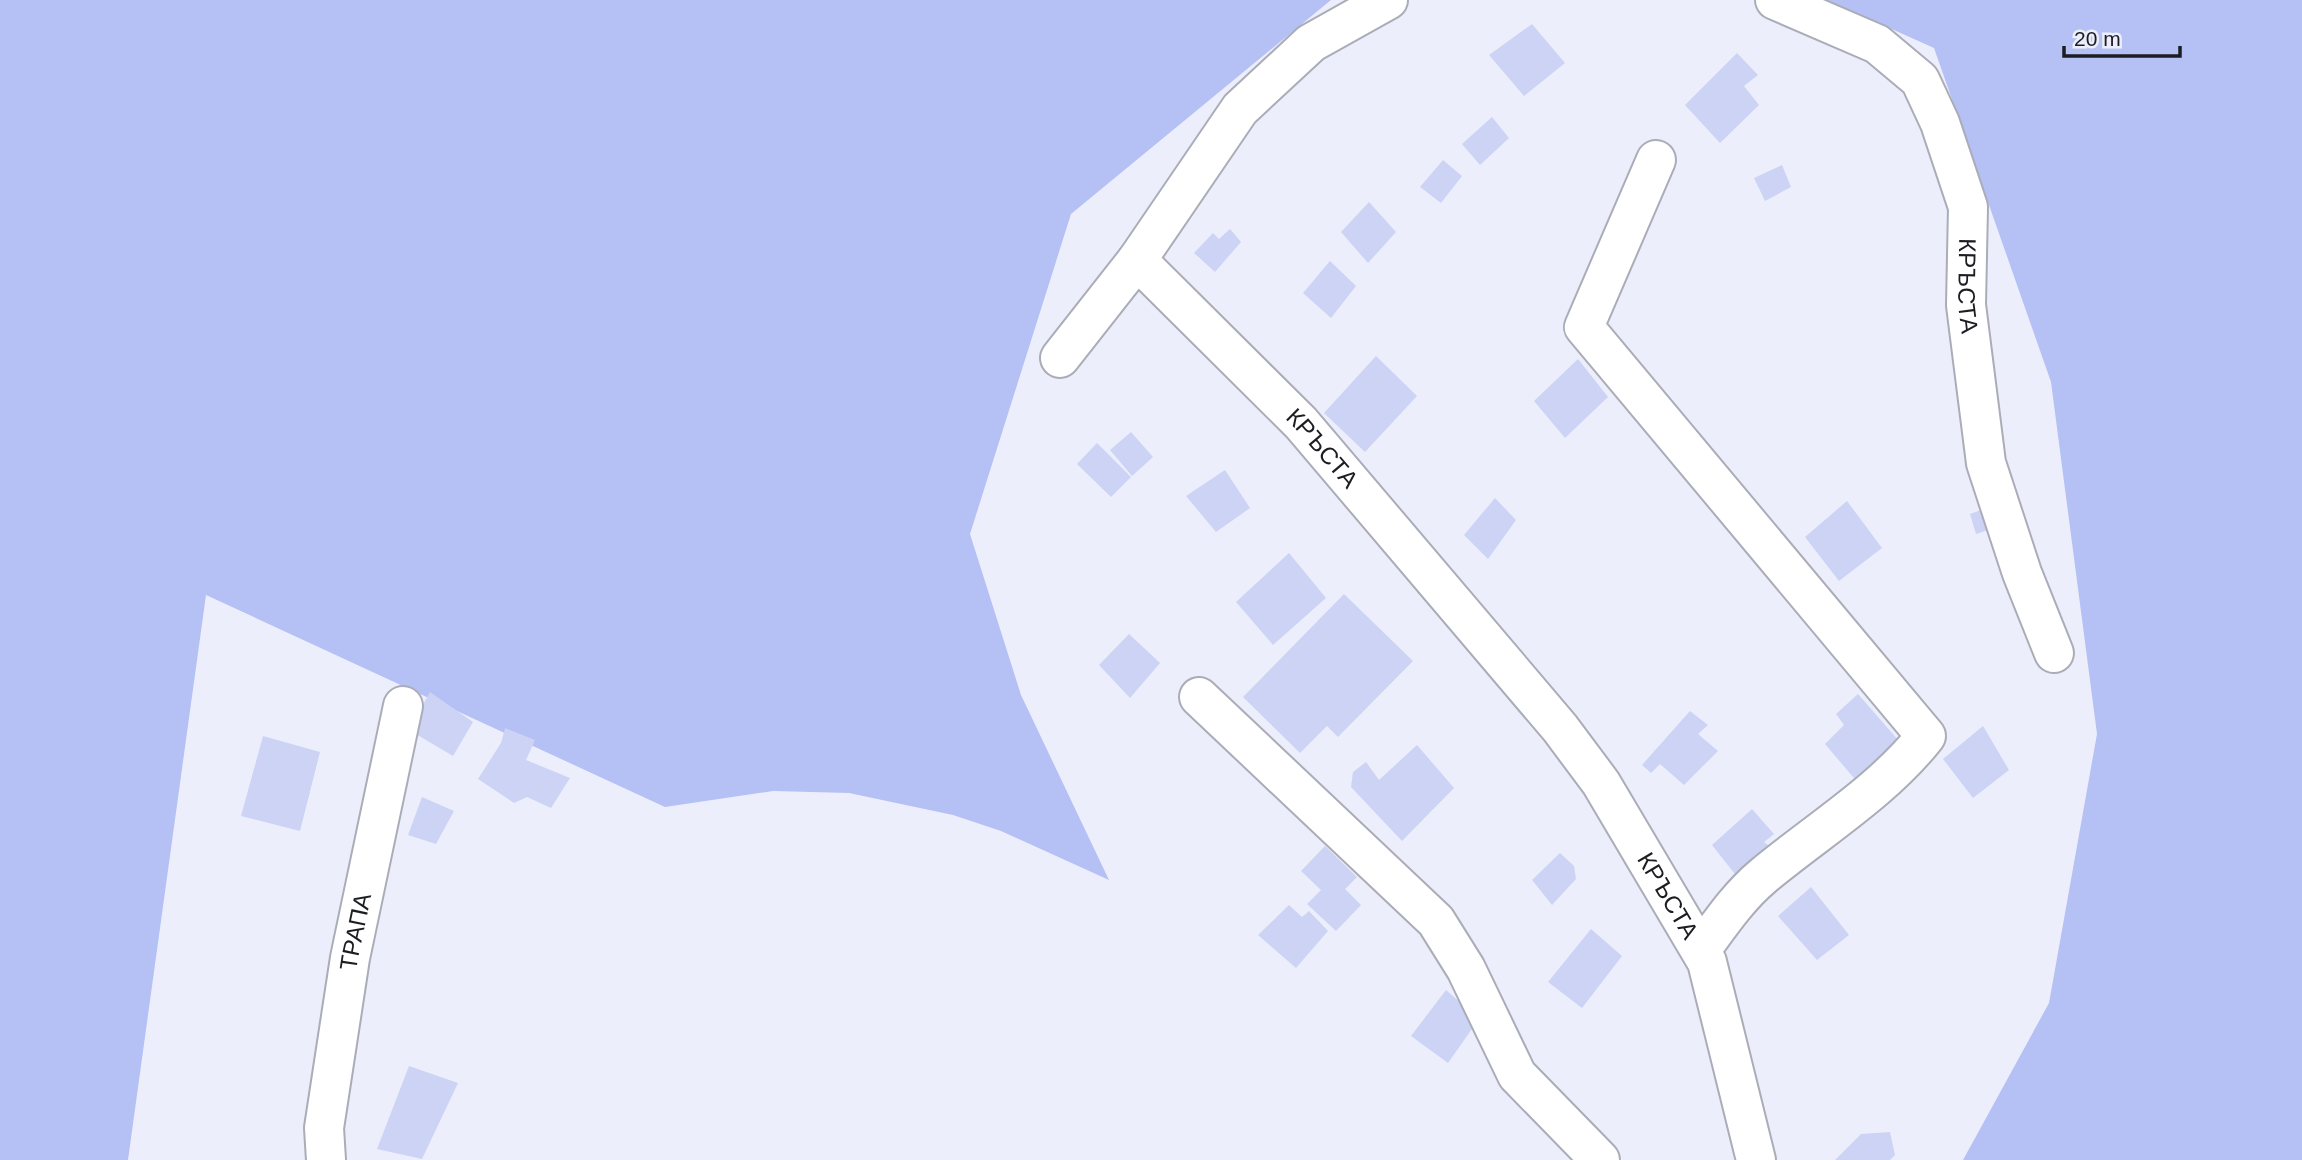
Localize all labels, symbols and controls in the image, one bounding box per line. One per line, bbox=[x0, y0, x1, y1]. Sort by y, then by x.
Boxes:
scale bar bbox=[2064, 14, 2180, 58]
text: 20 m bbox=[2074, 27, 2121, 50]
street label: КРЪСТА bbox=[1953, 238, 1983, 335]
street label: КРЪСТА bbox=[1281, 403, 1364, 493]
street label: КРЪСТА bbox=[1632, 848, 1704, 944]
street label: ТРАПА bbox=[334, 891, 376, 972]

